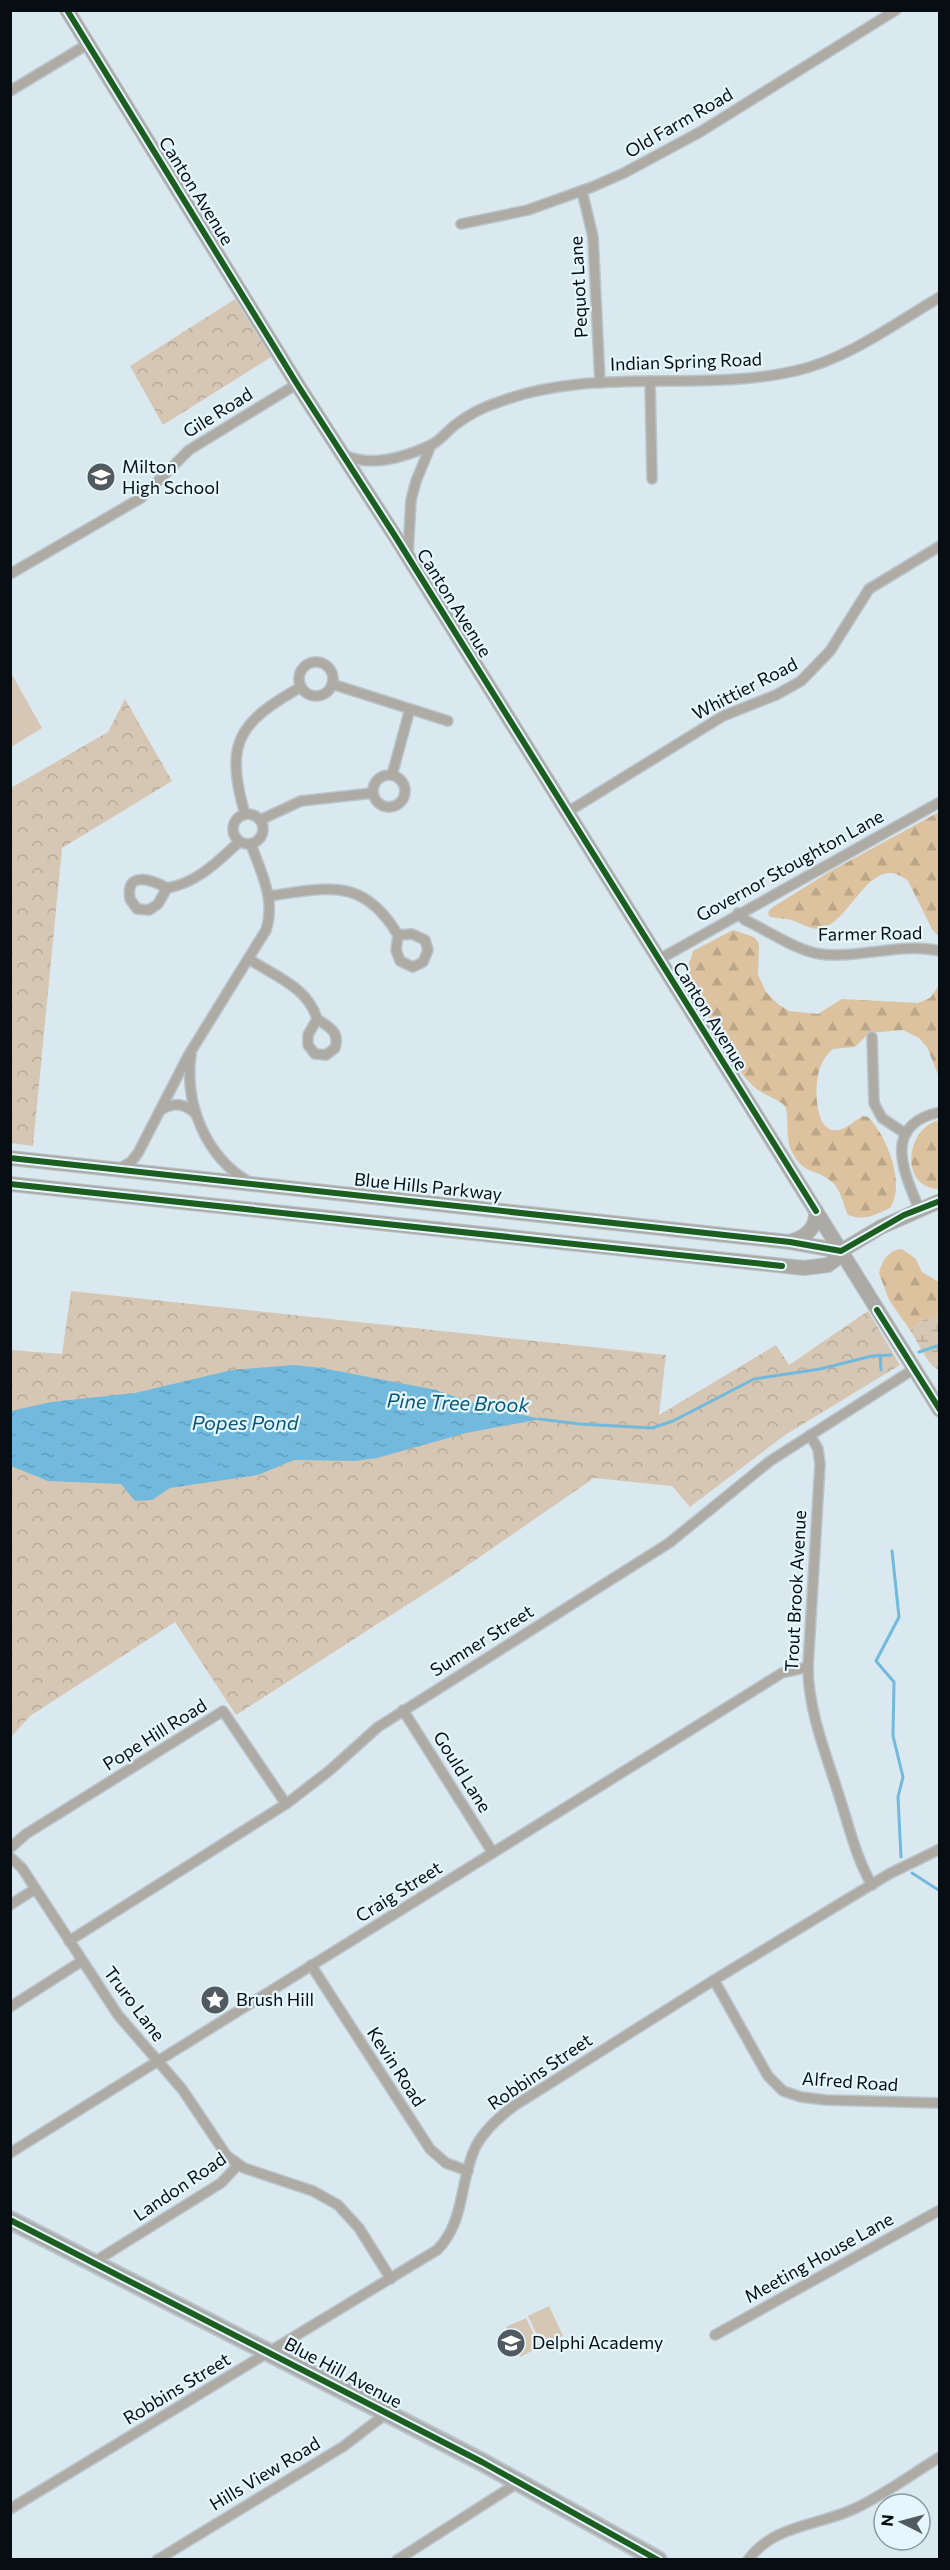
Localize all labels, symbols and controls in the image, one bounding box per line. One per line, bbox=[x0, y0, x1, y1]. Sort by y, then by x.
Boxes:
street label: Old Farm Road bbox=[621, 82, 736, 162]
street label: Canton Avenue bbox=[155, 132, 239, 249]
street label: Pequot Lane bbox=[564, 236, 592, 339]
street label: Indian Spring Road bbox=[610, 347, 762, 375]
street label: Gile Road bbox=[179, 382, 256, 442]
place label: Milton High School bbox=[122, 455, 220, 498]
school or university icon: Milton High School bbox=[85, 461, 117, 493]
street label: Canton Avenue bbox=[413, 544, 497, 661]
street label: Whittier Road bbox=[688, 652, 801, 724]
street label: Governor Stoughton Lane bbox=[692, 804, 887, 926]
street label: Farmer Road bbox=[818, 921, 922, 945]
street label: Canton Avenue bbox=[669, 957, 753, 1074]
street label: Blue Hills Parkway bbox=[353, 1167, 503, 1205]
water label: Pine Tree Brook bbox=[386, 1388, 531, 1417]
water label: Popes Pond bbox=[192, 1410, 300, 1434]
street label: Trout Brook Avenue bbox=[780, 1510, 810, 1672]
street label: Sumner Street bbox=[426, 1600, 537, 1681]
street label: Pope Hill Road bbox=[99, 1694, 210, 1775]
street label: Gould Lane bbox=[429, 1727, 497, 1816]
street label: Craig Street bbox=[351, 1856, 446, 1926]
street label: Truro Lane bbox=[100, 1962, 170, 2045]
place icon: Brush Hill bbox=[199, 1984, 231, 2016]
place label: Brush Hill bbox=[236, 1988, 314, 2010]
street label: Kevin Road bbox=[363, 2023, 431, 2110]
street label: Robbins Street bbox=[483, 2028, 596, 2114]
street label: Alfred Road bbox=[801, 2067, 899, 2095]
street label: Landon Road bbox=[129, 2147, 230, 2225]
street label: Meeting House Lane bbox=[740, 2207, 897, 2307]
school or university icon: Delphi Academy bbox=[495, 2327, 527, 2359]
place label: Delphi Academy bbox=[532, 2331, 663, 2353]
street label: Blue Hill Avenue bbox=[281, 2332, 406, 2412]
street label: Robbins Street bbox=[119, 2348, 234, 2429]
street label: Hills View Road bbox=[205, 2432, 324, 2515]
north arrow bbox=[872, 2492, 932, 2552]
text: N bbox=[877, 2513, 897, 2527]

